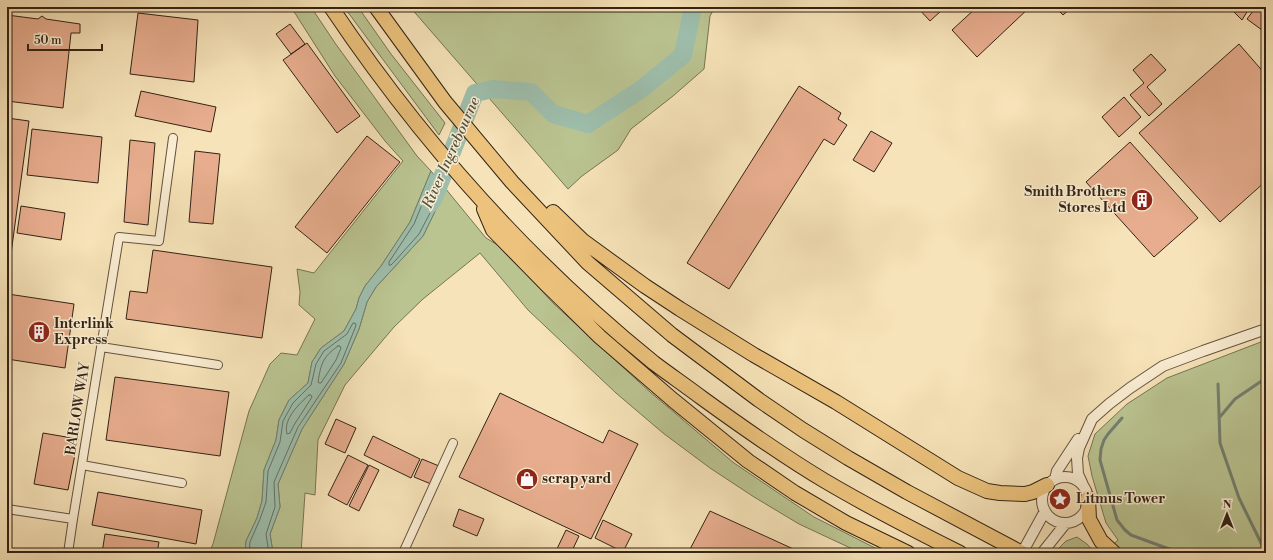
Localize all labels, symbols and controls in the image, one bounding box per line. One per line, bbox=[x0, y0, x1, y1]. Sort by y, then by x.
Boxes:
scale bar bbox=[28, 26, 102, 52]
text: 50 m bbox=[34, 33, 62, 48]
water label: River Ingrebourne bbox=[417, 94, 484, 213]
place label: Smith Brothers Stores Ltd bbox=[1024, 183, 1126, 217]
building icon: Smith Brothers Stores Ltd bbox=[1129, 187, 1155, 213]
place label: Interlink Express bbox=[54, 315, 114, 349]
building icon: Interlink Express bbox=[26, 319, 52, 345]
street label: BARLOW WAY bbox=[62, 361, 94, 458]
shop icon: scrap yard bbox=[514, 466, 540, 492]
place label: scrap yard bbox=[542, 470, 612, 488]
place icon: Litmus Tower bbox=[1047, 486, 1073, 512]
place label: Litmus Tower bbox=[1076, 490, 1165, 508]
north arrow bbox=[1207, 494, 1247, 534]
text: N bbox=[1223, 498, 1232, 512]

